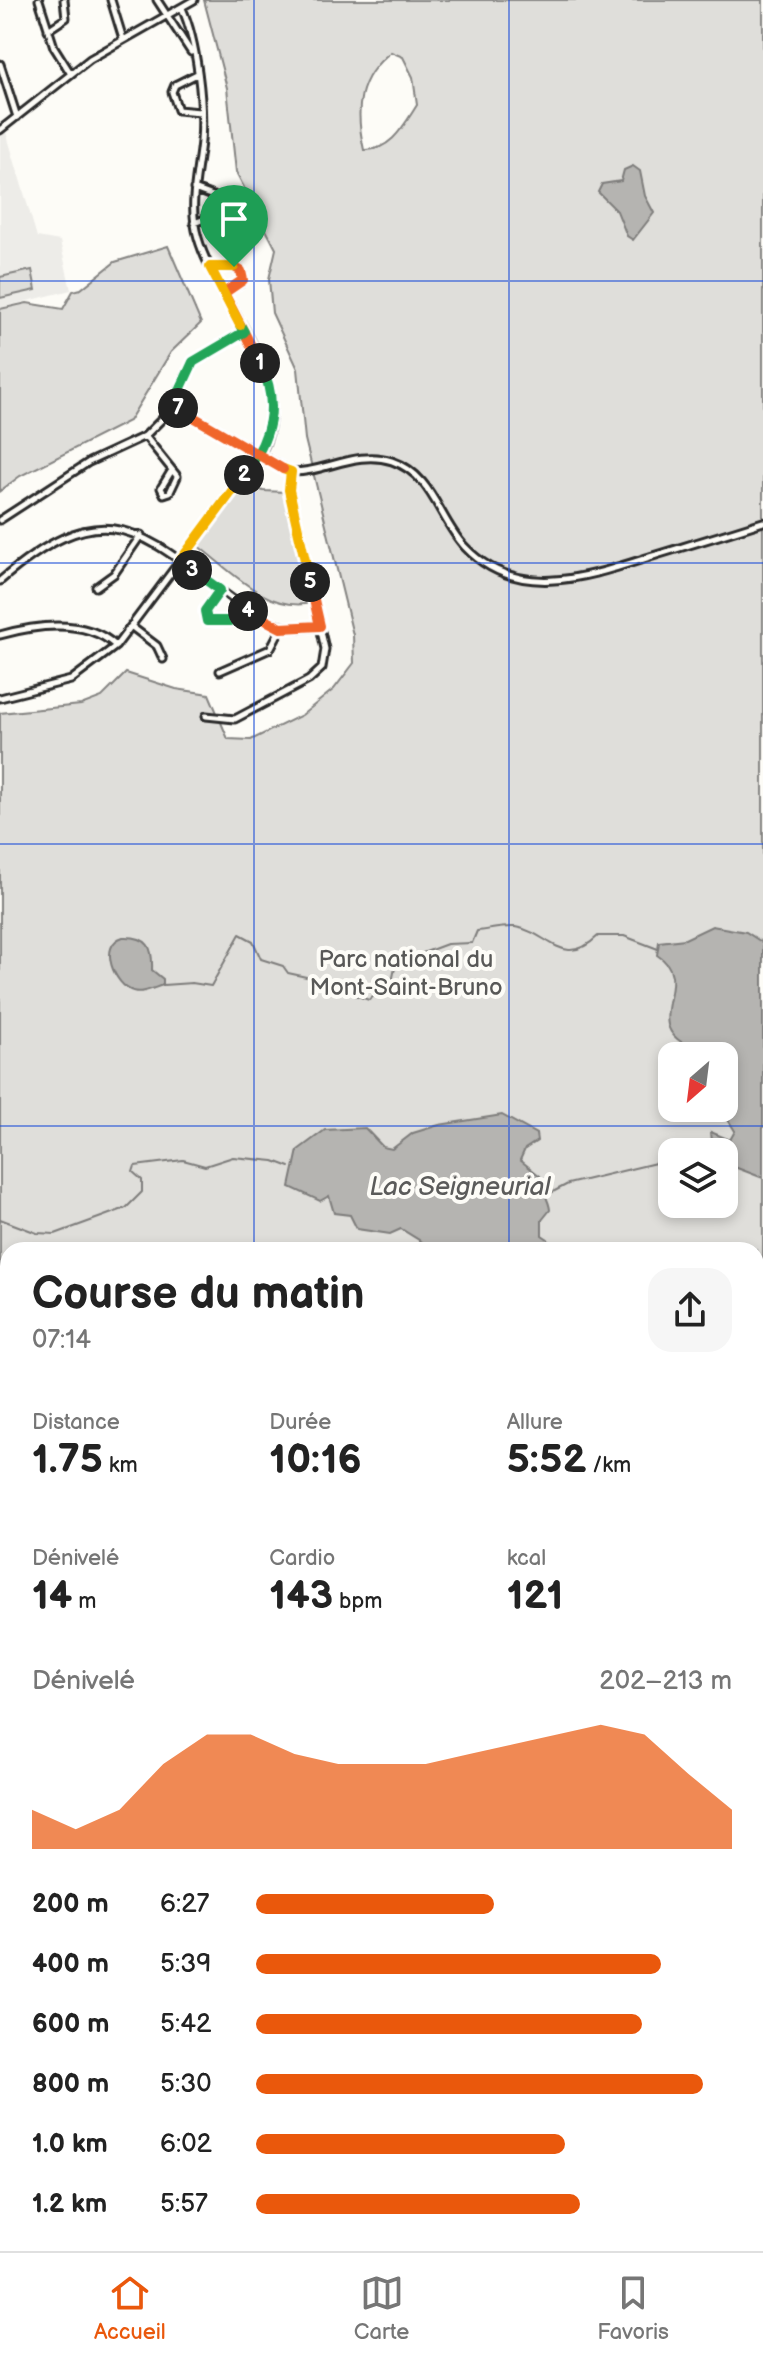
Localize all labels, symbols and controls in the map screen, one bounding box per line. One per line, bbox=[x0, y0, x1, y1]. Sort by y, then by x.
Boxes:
pin bbox=[200, 185, 268, 267]
icon: arrive bbox=[212, 197, 256, 241]
pin: 1 bbox=[240, 343, 280, 383]
text: 1 bbox=[255, 349, 265, 376]
pin: 7 bbox=[158, 388, 198, 428]
text: 7 bbox=[172, 394, 184, 421]
pin: 2 bbox=[224, 455, 264, 495]
text: 2 bbox=[237, 461, 251, 488]
pin: 3 bbox=[172, 550, 212, 590]
text: 3 bbox=[186, 556, 198, 583]
pin: 5 bbox=[290, 562, 330, 602]
text: 5 bbox=[304, 568, 316, 595]
pin: 4 bbox=[228, 591, 268, 631]
text: 4 bbox=[242, 597, 254, 624]
park label: Parc national du Mont-Saint-Bruno bbox=[309, 945, 503, 1002]
north arrow bbox=[658, 1042, 738, 1122]
map controls bbox=[658, 1042, 738, 1218]
button: layers bbox=[658, 1138, 738, 1218]
water label: Lac Seigneurial bbox=[370, 1172, 551, 1203]
text: Course du matin bbox=[32, 1268, 364, 1321]
button: share bbox=[648, 1268, 732, 1352]
text: 07:14 bbox=[32, 1325, 91, 1356]
text: Distance bbox=[32, 1409, 120, 1436]
text: Durée bbox=[269, 1409, 331, 1436]
text: Allure bbox=[507, 1409, 563, 1436]
text: 1.75 bbox=[32, 1436, 103, 1484]
text: 10:16 bbox=[269, 1436, 362, 1484]
text: 5:52 bbox=[507, 1436, 586, 1484]
text: km bbox=[103, 1452, 138, 1479]
text: /km bbox=[586, 1452, 631, 1479]
text: Dénivelé bbox=[32, 1545, 119, 1572]
text: Cardio bbox=[269, 1545, 335, 1572]
text: kcal bbox=[507, 1545, 546, 1572]
text: 14 bbox=[32, 1572, 72, 1620]
text: 143 bbox=[269, 1572, 333, 1620]
text: 121 bbox=[507, 1572, 563, 1620]
text: m bbox=[72, 1588, 97, 1615]
text: bpm bbox=[333, 1588, 382, 1615]
text: Dénivelé bbox=[32, 1666, 135, 1697]
text: 202–213 m bbox=[599, 1666, 732, 1697]
text: 200 m bbox=[32, 1889, 109, 1920]
text: 6:27 bbox=[160, 1889, 209, 1920]
text: 400 m bbox=[32, 1949, 109, 1980]
text: 5:39 bbox=[160, 1949, 211, 1980]
text: 600 m bbox=[32, 2009, 109, 2040]
text: 5:42 bbox=[160, 2009, 211, 2040]
text: 800 m bbox=[32, 2069, 109, 2100]
text: 5:30 bbox=[160, 2069, 211, 2100]
text: 1.0 km bbox=[32, 2129, 108, 2160]
text: 6:02 bbox=[160, 2129, 212, 2160]
text: 1.2 km bbox=[32, 2189, 107, 2220]
text: 5:57 bbox=[160, 2189, 208, 2220]
tab: Accueil bbox=[94, 2271, 166, 2346]
tab: Carte bbox=[354, 2271, 409, 2346]
tab: Favoris bbox=[597, 2271, 669, 2346]

